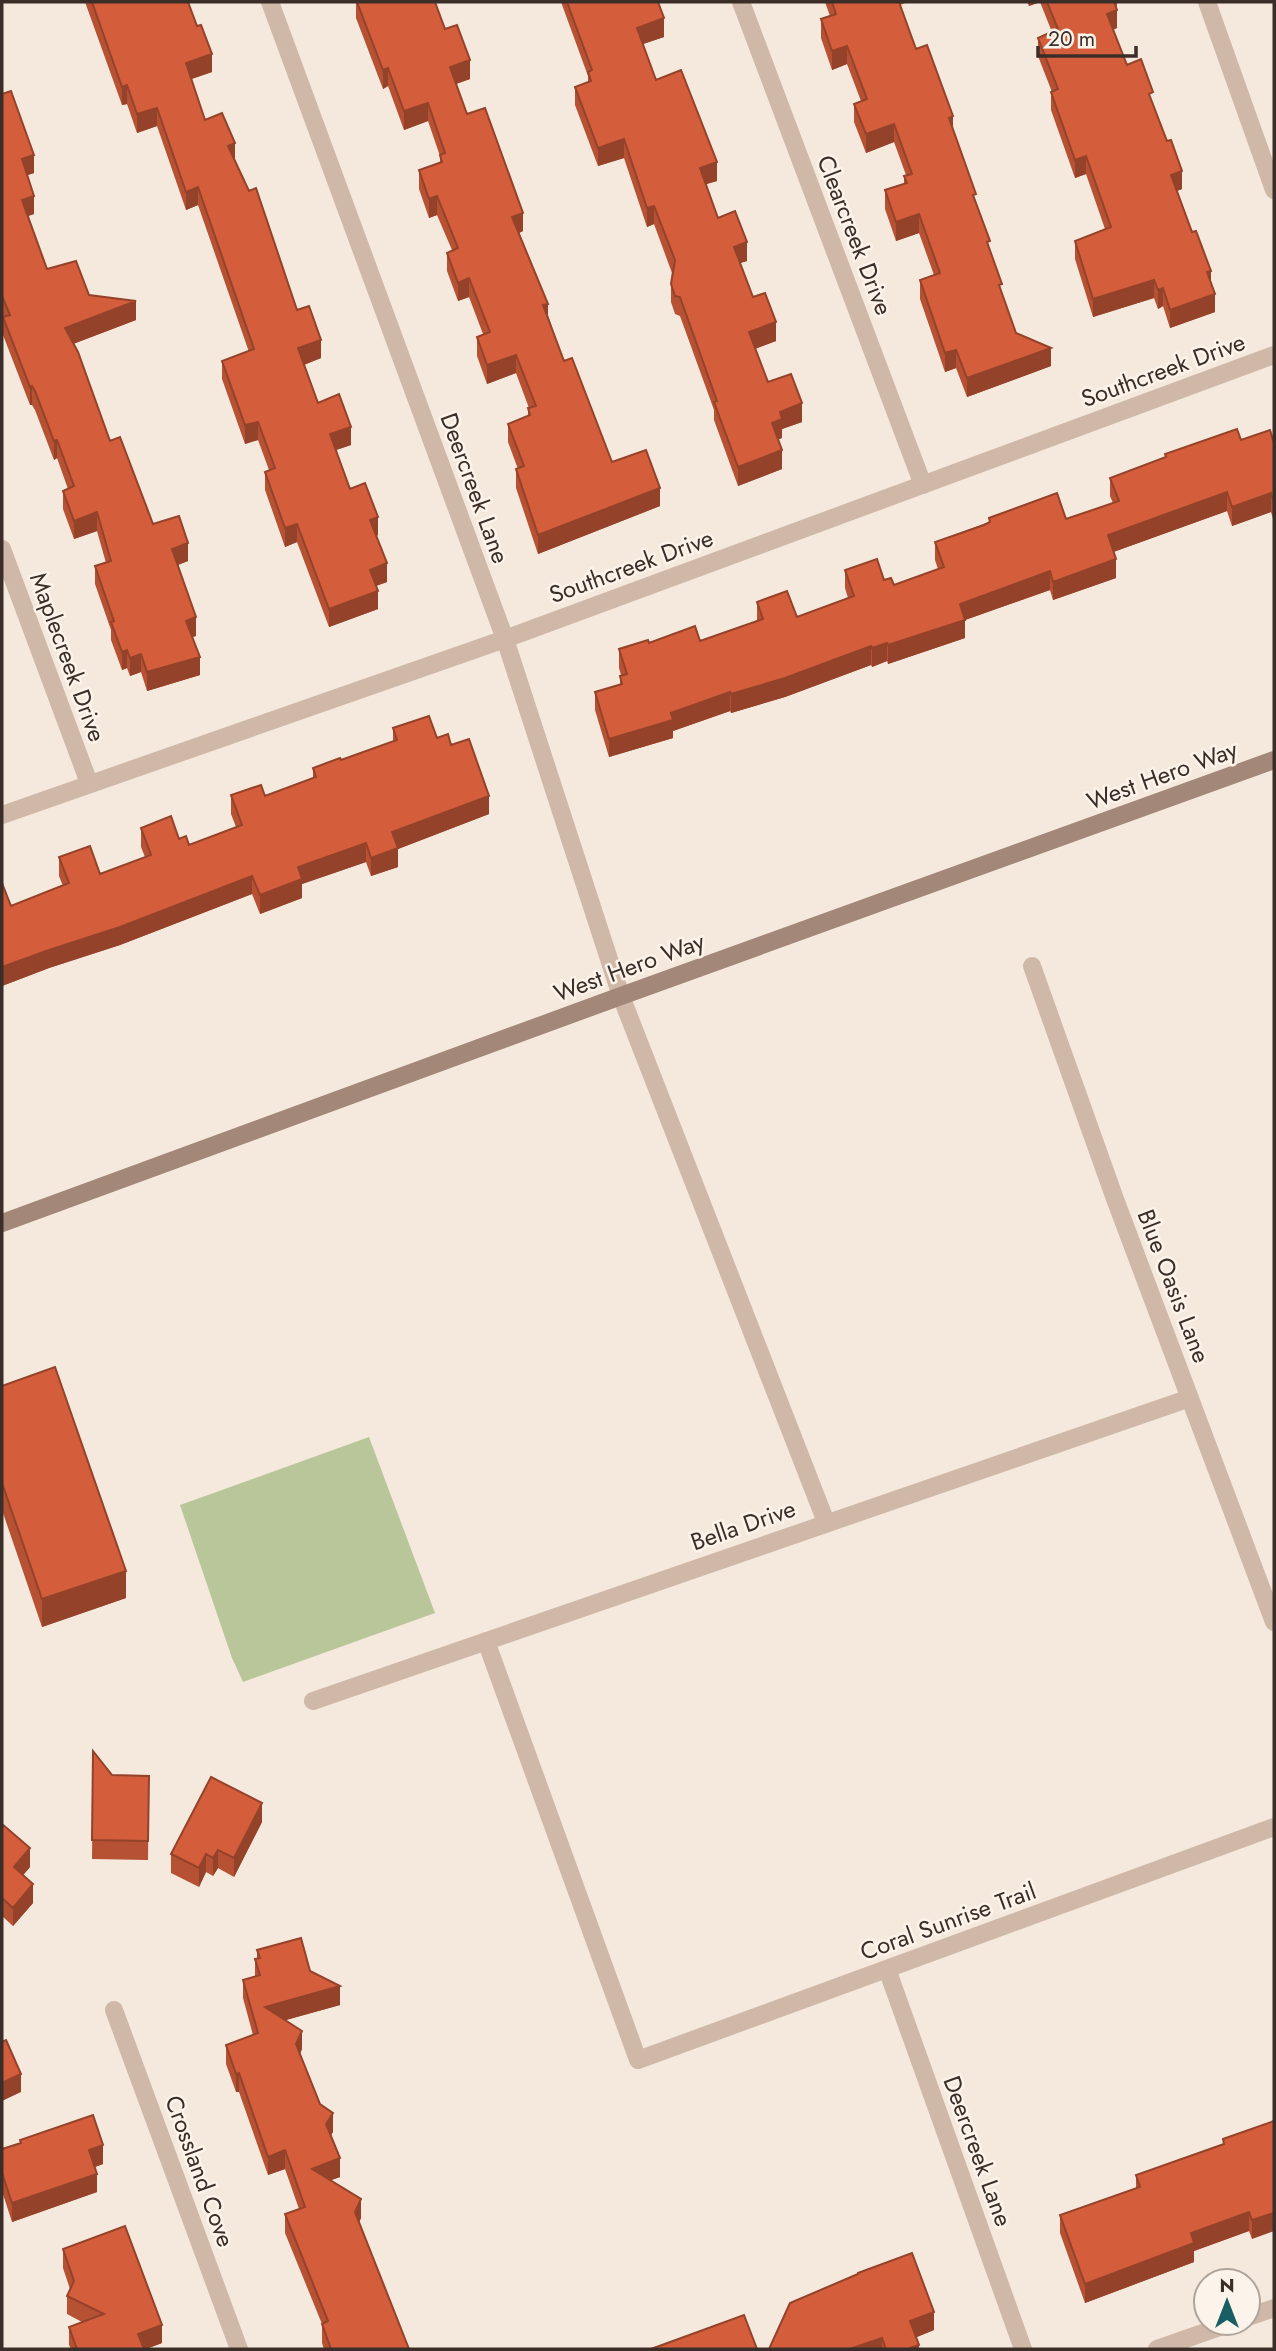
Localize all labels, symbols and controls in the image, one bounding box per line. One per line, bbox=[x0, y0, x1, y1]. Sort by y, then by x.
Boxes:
scale bar bbox=[1038, 14, 1136, 58]
text: 20 m bbox=[1048, 24, 1095, 54]
street label: Clearcreek Drive bbox=[808, 150, 902, 320]
street label: Southcreek Drive bbox=[1076, 324, 1250, 416]
street label: Deercreek Lane bbox=[432, 408, 518, 568]
street label: Southcreek Drive bbox=[544, 520, 718, 612]
street label: Maplecreek Drive bbox=[21, 568, 115, 746]
street label: West Hero Way bbox=[1082, 731, 1243, 818]
street label: West Hero Way bbox=[549, 923, 710, 1010]
street label: Blue Oasis Lane bbox=[1129, 1204, 1219, 1368]
street label: Bella Drive bbox=[686, 1491, 800, 1559]
street label: Coral Sunrise Trail bbox=[855, 1873, 1041, 1969]
street label: Deercreek Lane bbox=[935, 2071, 1021, 2231]
street label: Crossland Cove bbox=[156, 2090, 244, 2252]
north arrow bbox=[1192, 2267, 1262, 2337]
text: N bbox=[1219, 2272, 1235, 2299]

